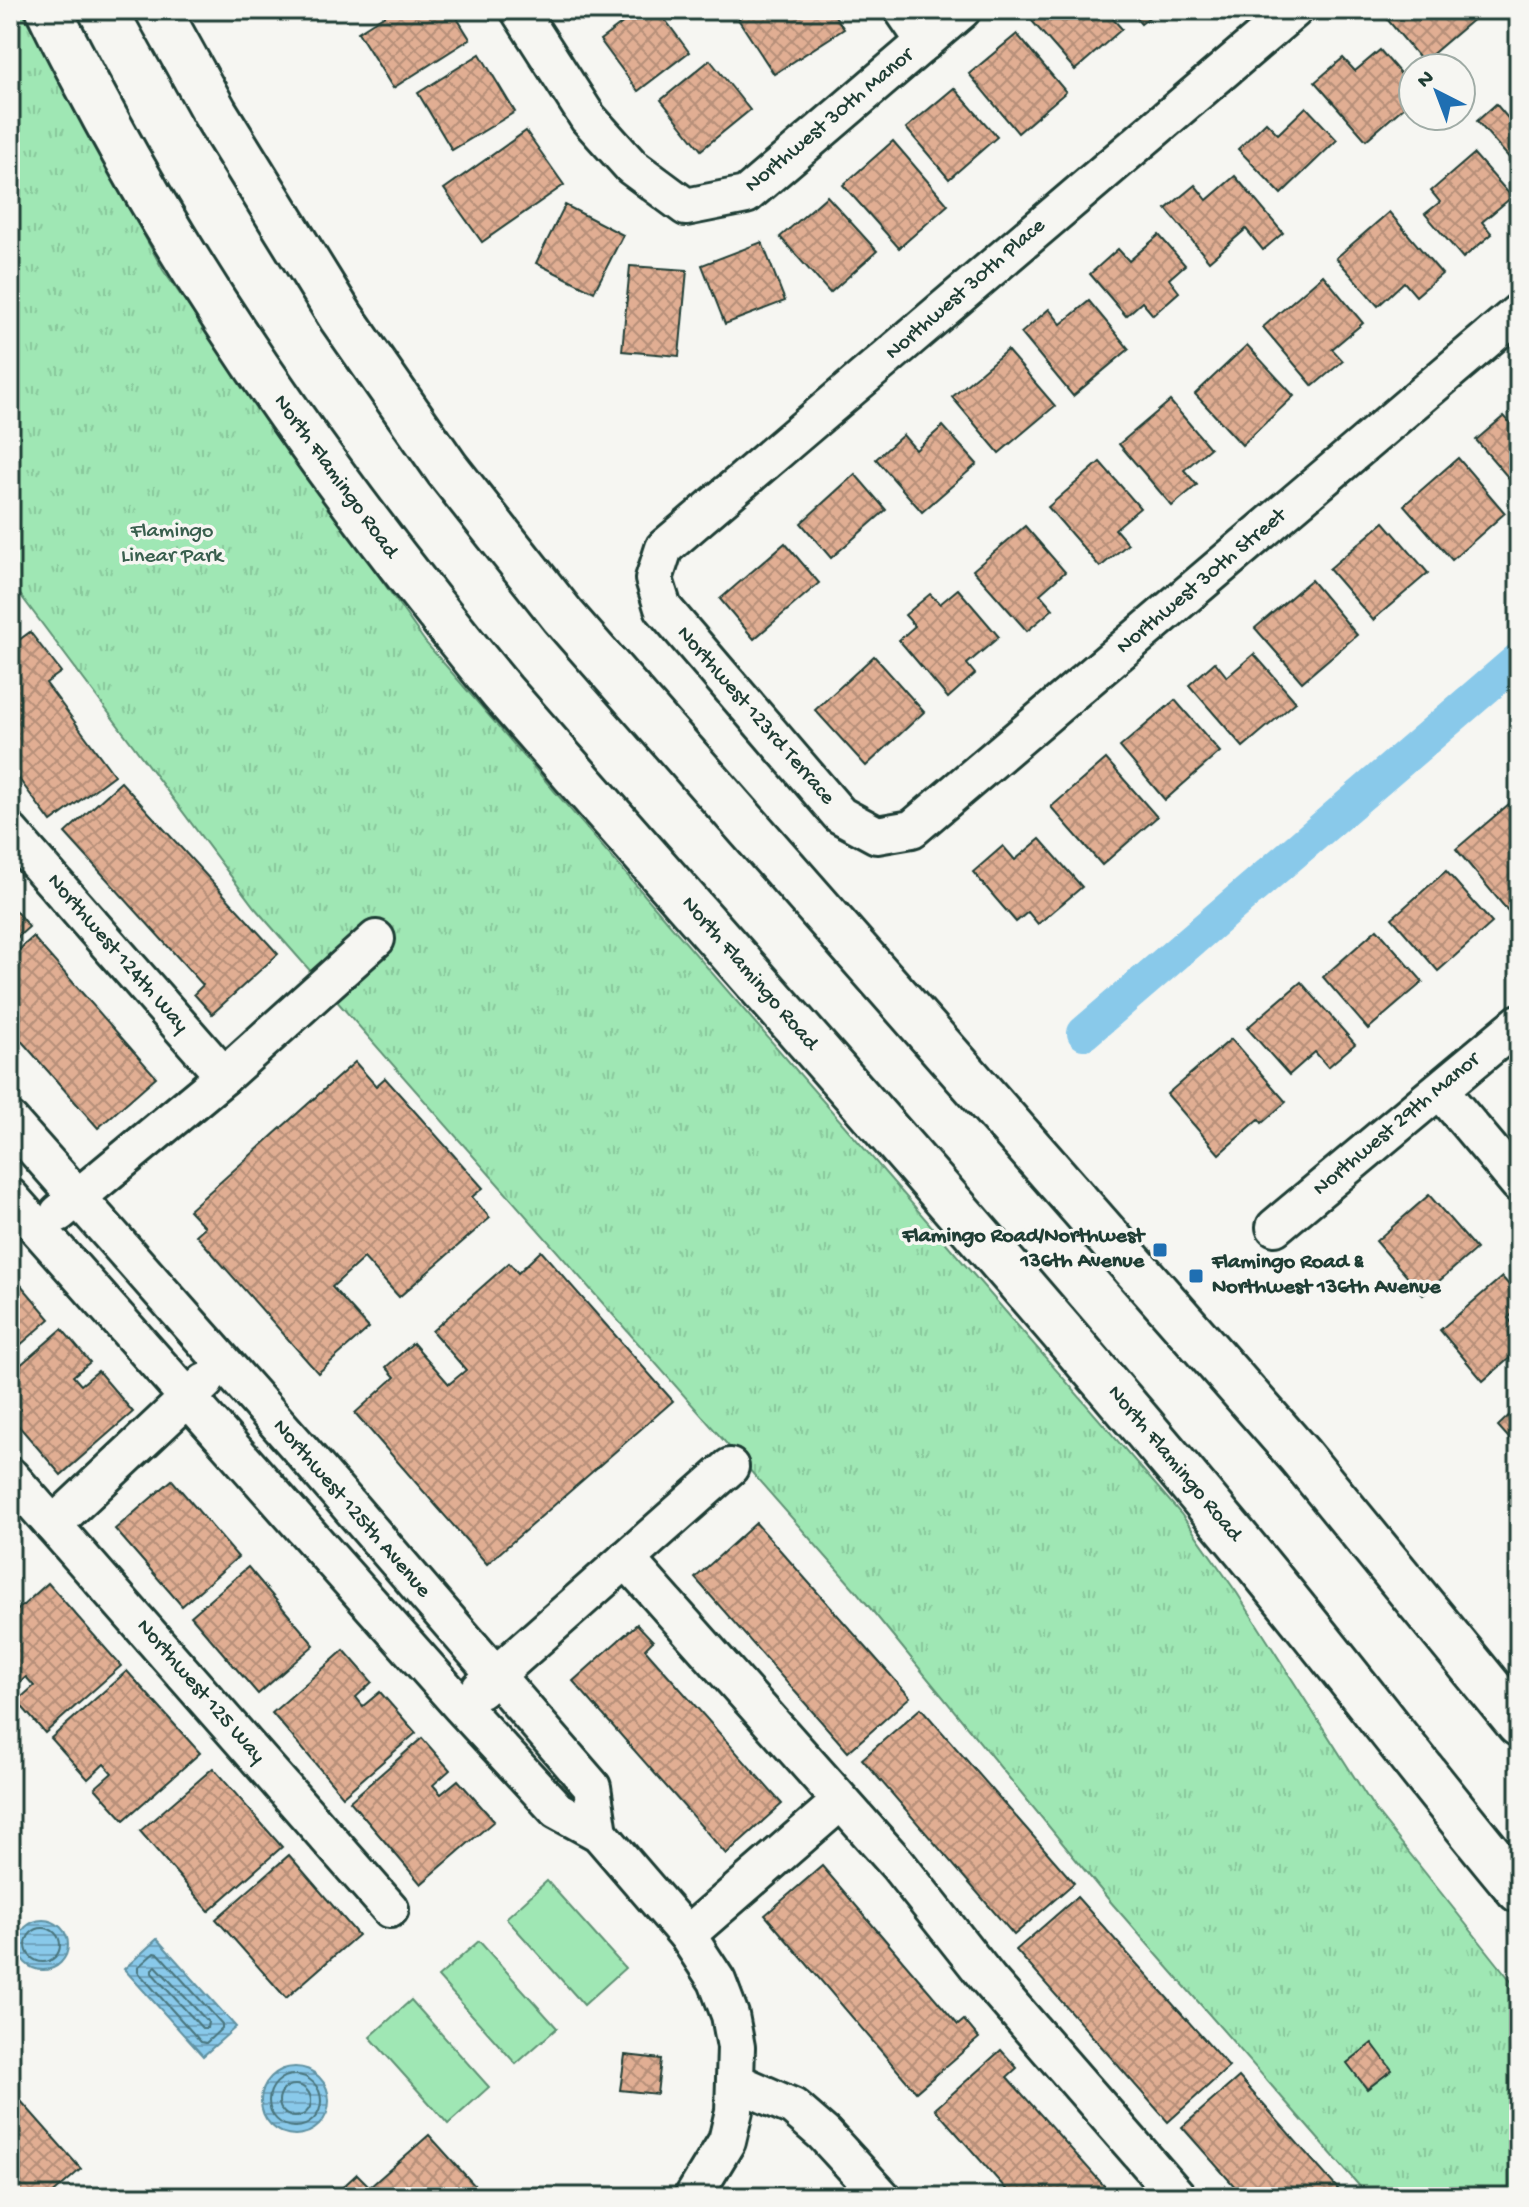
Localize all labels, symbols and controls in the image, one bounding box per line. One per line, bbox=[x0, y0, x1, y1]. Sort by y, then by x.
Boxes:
street label: Northwest 30th Manor bbox=[740, 41, 921, 199]
north arrow bbox=[1397, 52, 1477, 132]
text: N bbox=[1412, 66, 1440, 95]
street label: Northwest 30th Place bbox=[881, 213, 1052, 366]
street label: North Flamingo Road bbox=[267, 390, 404, 566]
street label: Northwest 30th Street bbox=[1112, 502, 1294, 661]
park label: Flamingo Linear Park bbox=[121, 519, 225, 570]
street label: Northwest 123rd Terrace bbox=[670, 621, 840, 811]
street label: Northwest 124th Way bbox=[41, 869, 193, 1039]
street label: North Flamingo Road bbox=[675, 892, 824, 1058]
street label: Northwest 29th Manor bbox=[1308, 1046, 1487, 1202]
place label: Flamingo Road/Northwest 136th Avenue bbox=[902, 1224, 1146, 1275]
marker: Flamingo Road/Northwest 136th Avenue bbox=[1151, 1241, 1169, 1259]
place label: Flamingo Road & Northwest 136th Avenue bbox=[1211, 1250, 1441, 1301]
marker: Flamingo Road & Northwest 136th Avenue bbox=[1187, 1267, 1205, 1285]
street label: North Flamingo Road bbox=[1101, 1381, 1248, 1549]
street label: Northwest 125th Avenue bbox=[266, 1414, 436, 1604]
street label: Northwest 125 Way bbox=[130, 1614, 270, 1770]

